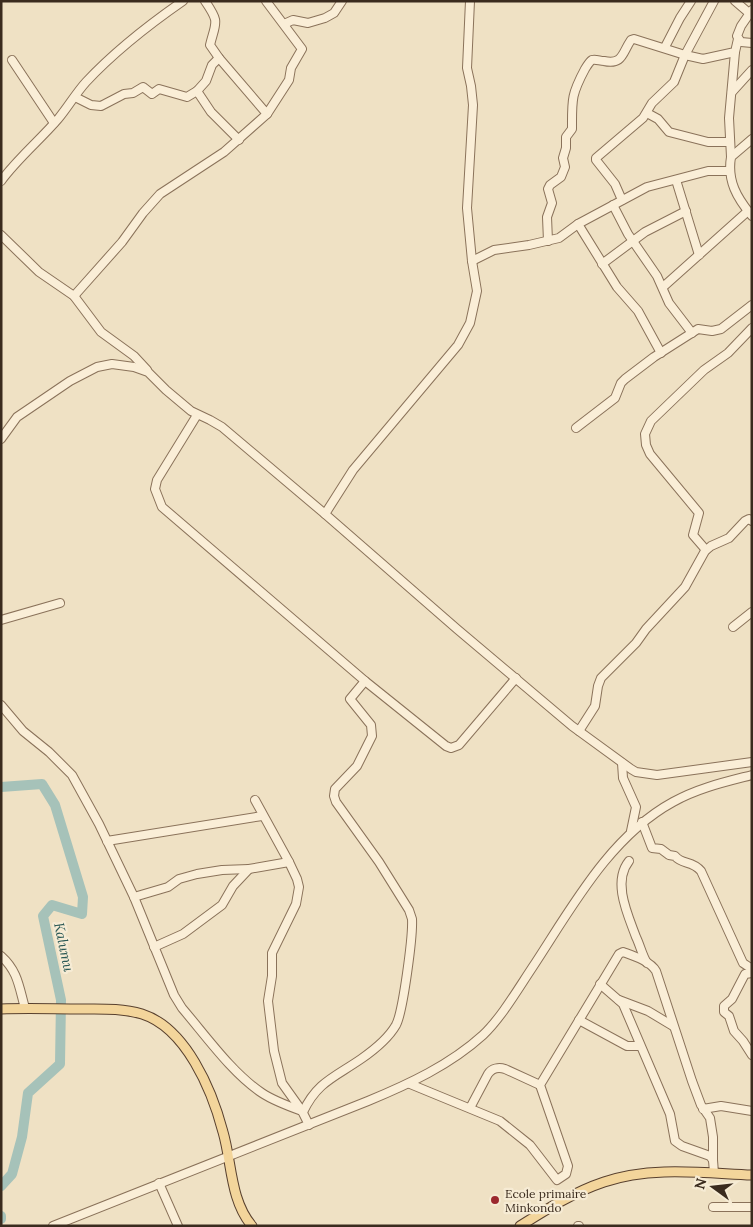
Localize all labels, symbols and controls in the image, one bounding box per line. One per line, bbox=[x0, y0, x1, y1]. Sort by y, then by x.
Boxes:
water label: Kalumu bbox=[50, 921, 78, 974]
north arrow bbox=[688, 1162, 738, 1212]
text: N bbox=[690, 1176, 711, 1191]
place label: Ecole primaire Minkondo bbox=[505, 1186, 587, 1215]
marker: Ecole primaire Minkondo bbox=[489, 1194, 501, 1206]

